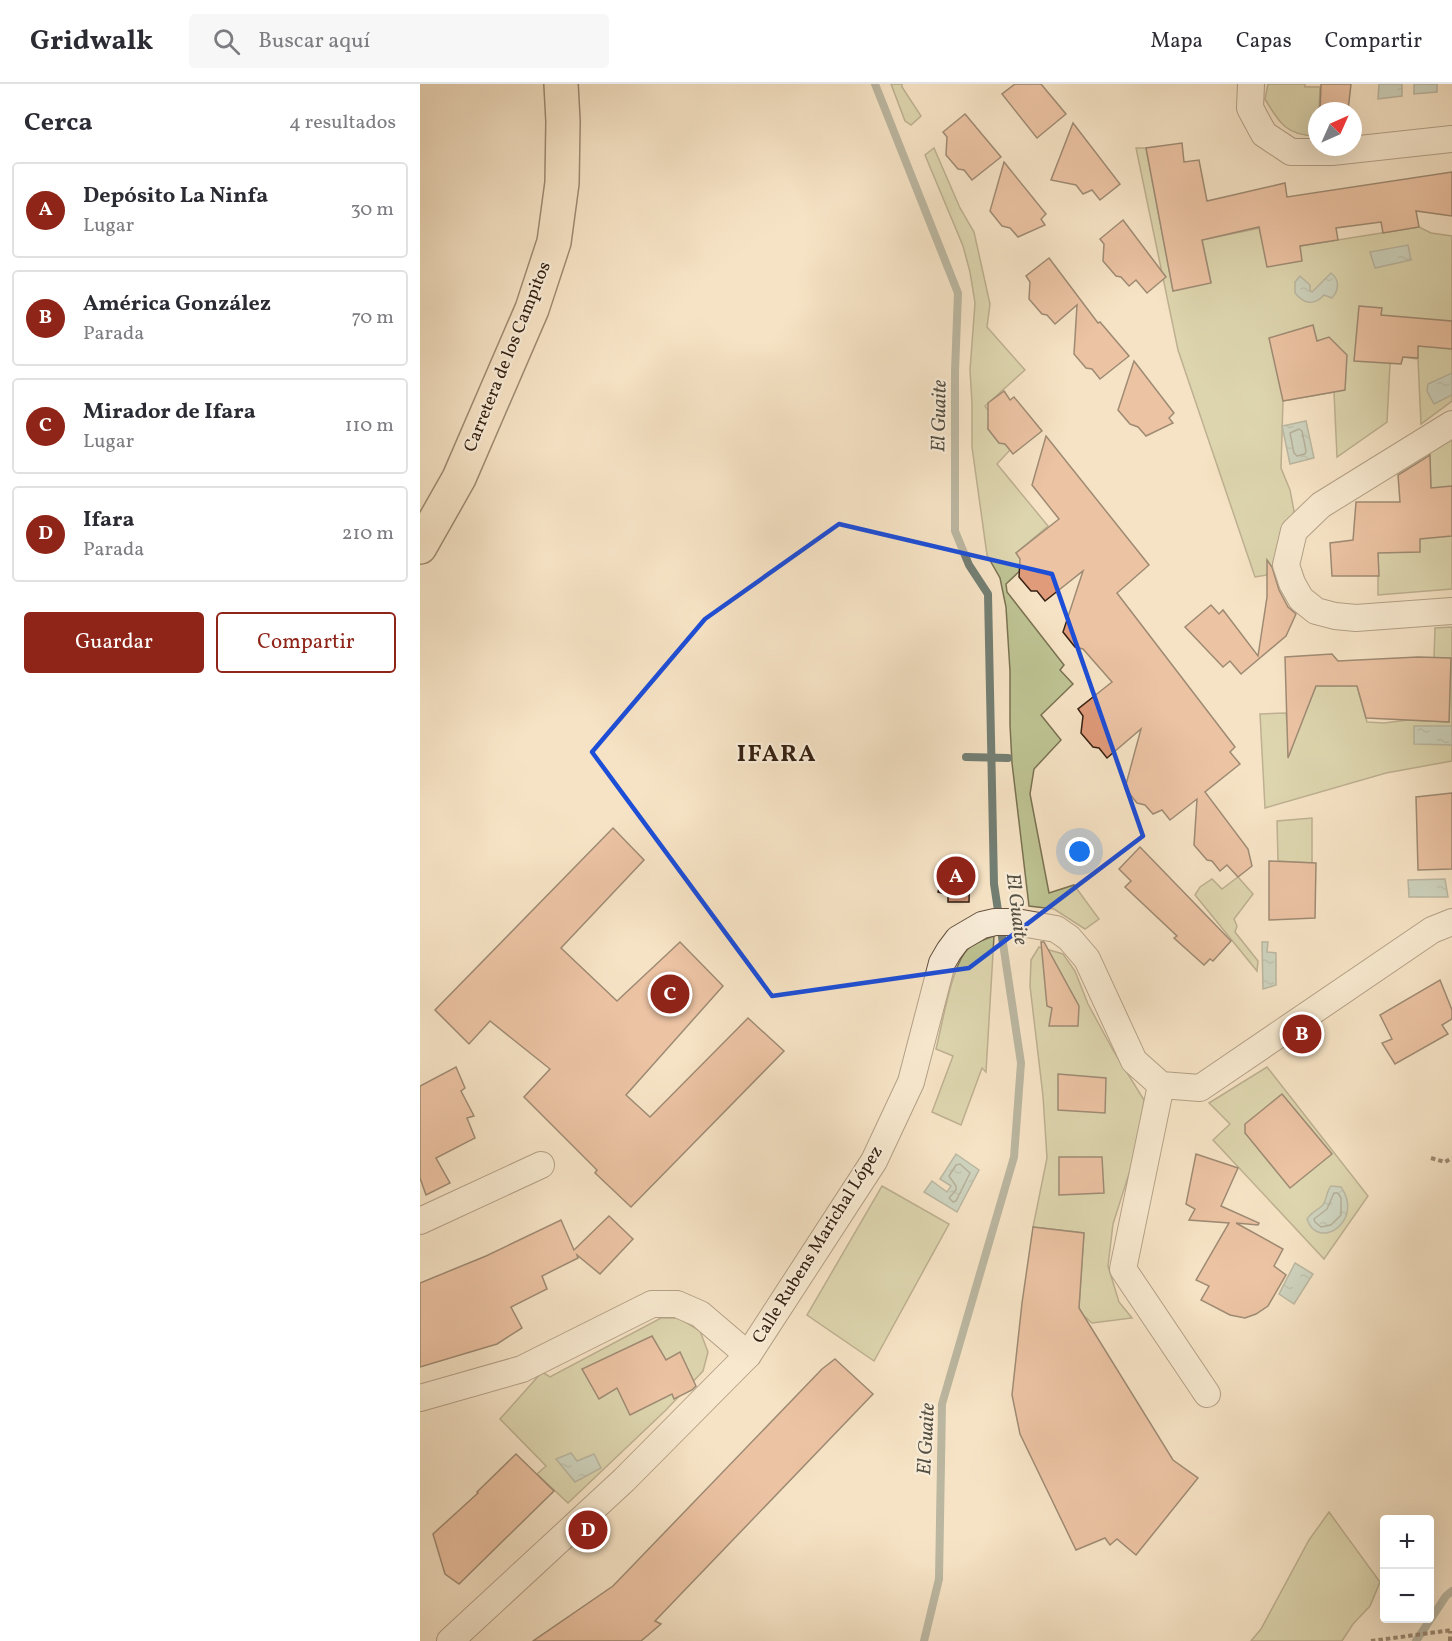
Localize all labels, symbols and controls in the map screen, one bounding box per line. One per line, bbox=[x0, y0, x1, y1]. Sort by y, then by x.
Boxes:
search box bbox=[189, 14, 609, 68]
text: Gridwalk bbox=[30, 22, 153, 61]
icon: search bbox=[210, 25, 243, 58]
text: Buscar aquí bbox=[258, 26, 370, 57]
text: Mapa bbox=[1151, 27, 1203, 56]
text: Capas bbox=[1236, 27, 1292, 56]
text: Compartir bbox=[1325, 27, 1422, 56]
north arrow bbox=[1308, 102, 1362, 156]
text: Cerca bbox=[24, 105, 93, 141]
text: 4 resultados bbox=[289, 109, 396, 137]
text: Depósito La Ninfa bbox=[83, 181, 268, 212]
text: A bbox=[38, 196, 53, 224]
text: 30 m bbox=[350, 196, 394, 224]
text: Lugar bbox=[83, 212, 134, 240]
street label: Carretera de los Campitos bbox=[458, 258, 558, 456]
text: América González bbox=[83, 289, 271, 320]
text: B bbox=[39, 304, 52, 332]
text: 70 m bbox=[351, 304, 394, 332]
text: Parada bbox=[83, 320, 144, 348]
water label: El Guaite bbox=[925, 379, 955, 452]
text: Mirador de Ifara bbox=[83, 397, 256, 428]
text: C bbox=[39, 412, 52, 440]
text: 110 m bbox=[345, 412, 394, 440]
text: Lugar bbox=[83, 428, 134, 456]
text: Ifara bbox=[83, 505, 135, 536]
text: D bbox=[38, 520, 53, 548]
text: 210 m bbox=[342, 520, 394, 548]
text: Parada bbox=[83, 536, 144, 564]
button: Guardar bbox=[24, 612, 204, 673]
button: Compartir bbox=[216, 612, 396, 673]
district label: IFARA bbox=[737, 738, 817, 772]
your location bbox=[1065, 837, 1094, 866]
pin: A bbox=[936, 854, 976, 898]
water label: El Guaite bbox=[998, 871, 1034, 947]
pin: C bbox=[650, 972, 690, 1016]
pin: B bbox=[1282, 1012, 1322, 1056]
street label: Calle Rubens Marichal López bbox=[747, 1141, 889, 1349]
water label: El Guaite bbox=[911, 1401, 943, 1476]
pin: D bbox=[568, 1508, 608, 1552]
map controls bbox=[1380, 1515, 1434, 1623]
button: + bbox=[1380, 1515, 1434, 1569]
button: − bbox=[1380, 1569, 1434, 1623]

